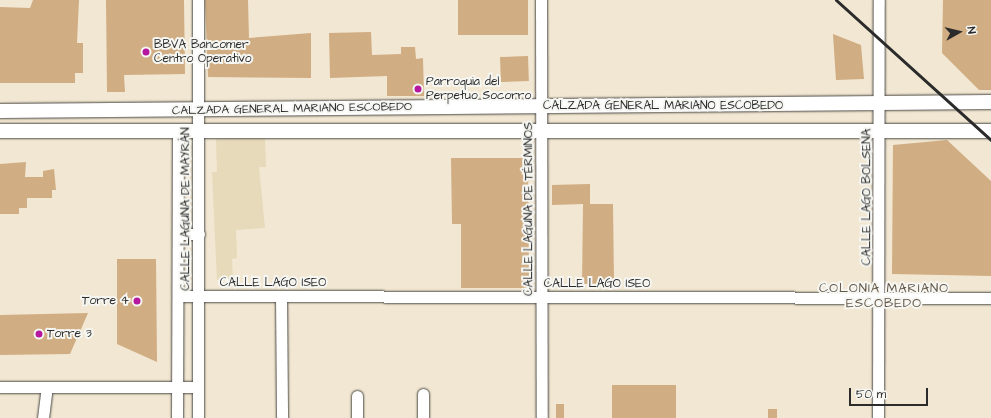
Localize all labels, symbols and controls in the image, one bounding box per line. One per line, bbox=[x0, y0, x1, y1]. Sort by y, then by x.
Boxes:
north arrow bbox=[939, 12, 979, 52]
text: N bbox=[963, 26, 979, 35]
place label: BBVA Bancomer Centro Operativo bbox=[154, 38, 252, 66]
marker: BBVA Bancomer Centro Operativo bbox=[141, 47, 151, 57]
place label: Parroquia del Perpetuo Socorro bbox=[426, 75, 531, 103]
marker: Parroquia del Perpetuo Socorro bbox=[413, 84, 423, 94]
street label: CALZADA GENERAL MARIANO ESCOBEDO bbox=[543, 99, 783, 113]
street label: CALZADA GENERAL MARIANO ESCOBEDO bbox=[172, 100, 412, 118]
street label: CALLE LAGUNA DE TÉRMINOS bbox=[522, 122, 536, 296]
street label: CALLE LAGUNA DE MAYRÁN bbox=[179, 127, 193, 291]
street label: CALLE LAGO BOLSENA bbox=[860, 129, 874, 265]
street label: CALLE LAGO ISEO bbox=[220, 276, 326, 290]
street label: CALLE LAGO ISEO bbox=[544, 277, 650, 291]
district label: COLONIA MARIANO ESCOBEDO bbox=[819, 281, 949, 312]
place label: Torre 4 bbox=[82, 294, 129, 308]
marker: Torre 4 bbox=[132, 296, 142, 306]
place label: Torre 3 bbox=[47, 327, 92, 341]
marker: Torre 3 bbox=[34, 329, 44, 339]
scale bar bbox=[851, 380, 930, 406]
text: 50 m bbox=[856, 386, 886, 403]

